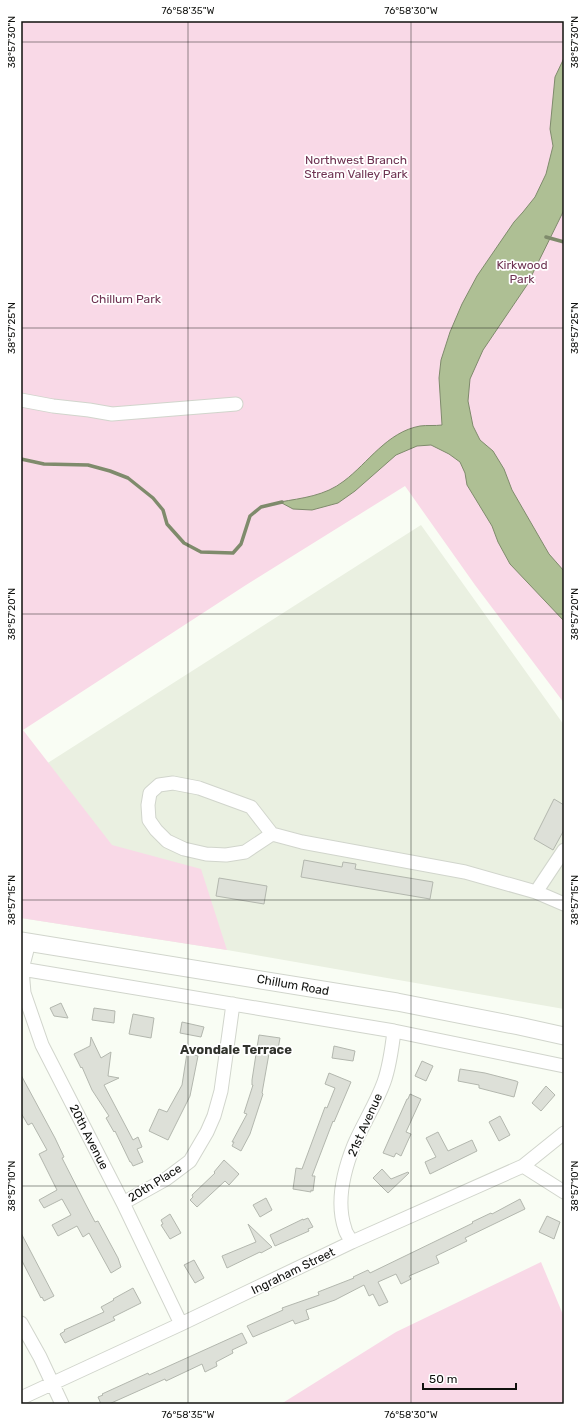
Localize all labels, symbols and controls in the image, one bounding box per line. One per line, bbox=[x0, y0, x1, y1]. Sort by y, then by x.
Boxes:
text: 76°58'35"W bbox=[162, 5, 214, 17]
text: 76°58'30"W bbox=[384, 5, 438, 17]
text: 38°57'30"N bbox=[6, 16, 18, 68]
text: 38°57'30"N bbox=[569, 16, 581, 68]
park label: Northwest Branch Stream Valley Park bbox=[304, 153, 409, 181]
park label: Kirkwood Park bbox=[496, 258, 548, 286]
park label: Chillum Park bbox=[91, 292, 162, 306]
text: 38°57'25"N bbox=[6, 302, 18, 354]
text: 38°57'25"N bbox=[569, 302, 581, 354]
text: 38°57'20"N bbox=[6, 588, 18, 640]
text: 38°57'20"N bbox=[569, 588, 581, 640]
text: 38°57'15"N bbox=[6, 875, 18, 925]
text: 38°57'15"N bbox=[569, 875, 581, 925]
street label: Chillum Road bbox=[256, 972, 330, 998]
district label: Avondale Terrace bbox=[180, 1042, 292, 1057]
street label: 21st Avenue bbox=[345, 1091, 385, 1159]
street label: 20th Avenue bbox=[67, 1102, 112, 1172]
text: 38°57'10"N bbox=[6, 1161, 18, 1211]
street label: 20th Place bbox=[126, 1161, 184, 1205]
text: 38°57'10"N bbox=[569, 1161, 581, 1211]
street label: Ingraham Street bbox=[249, 1245, 337, 1297]
scale bar bbox=[423, 1365, 516, 1391]
text: 50 m bbox=[429, 1372, 457, 1386]
text: 76°58'35"W bbox=[162, 1409, 214, 1421]
text: 76°58'30"W bbox=[384, 1409, 438, 1421]

